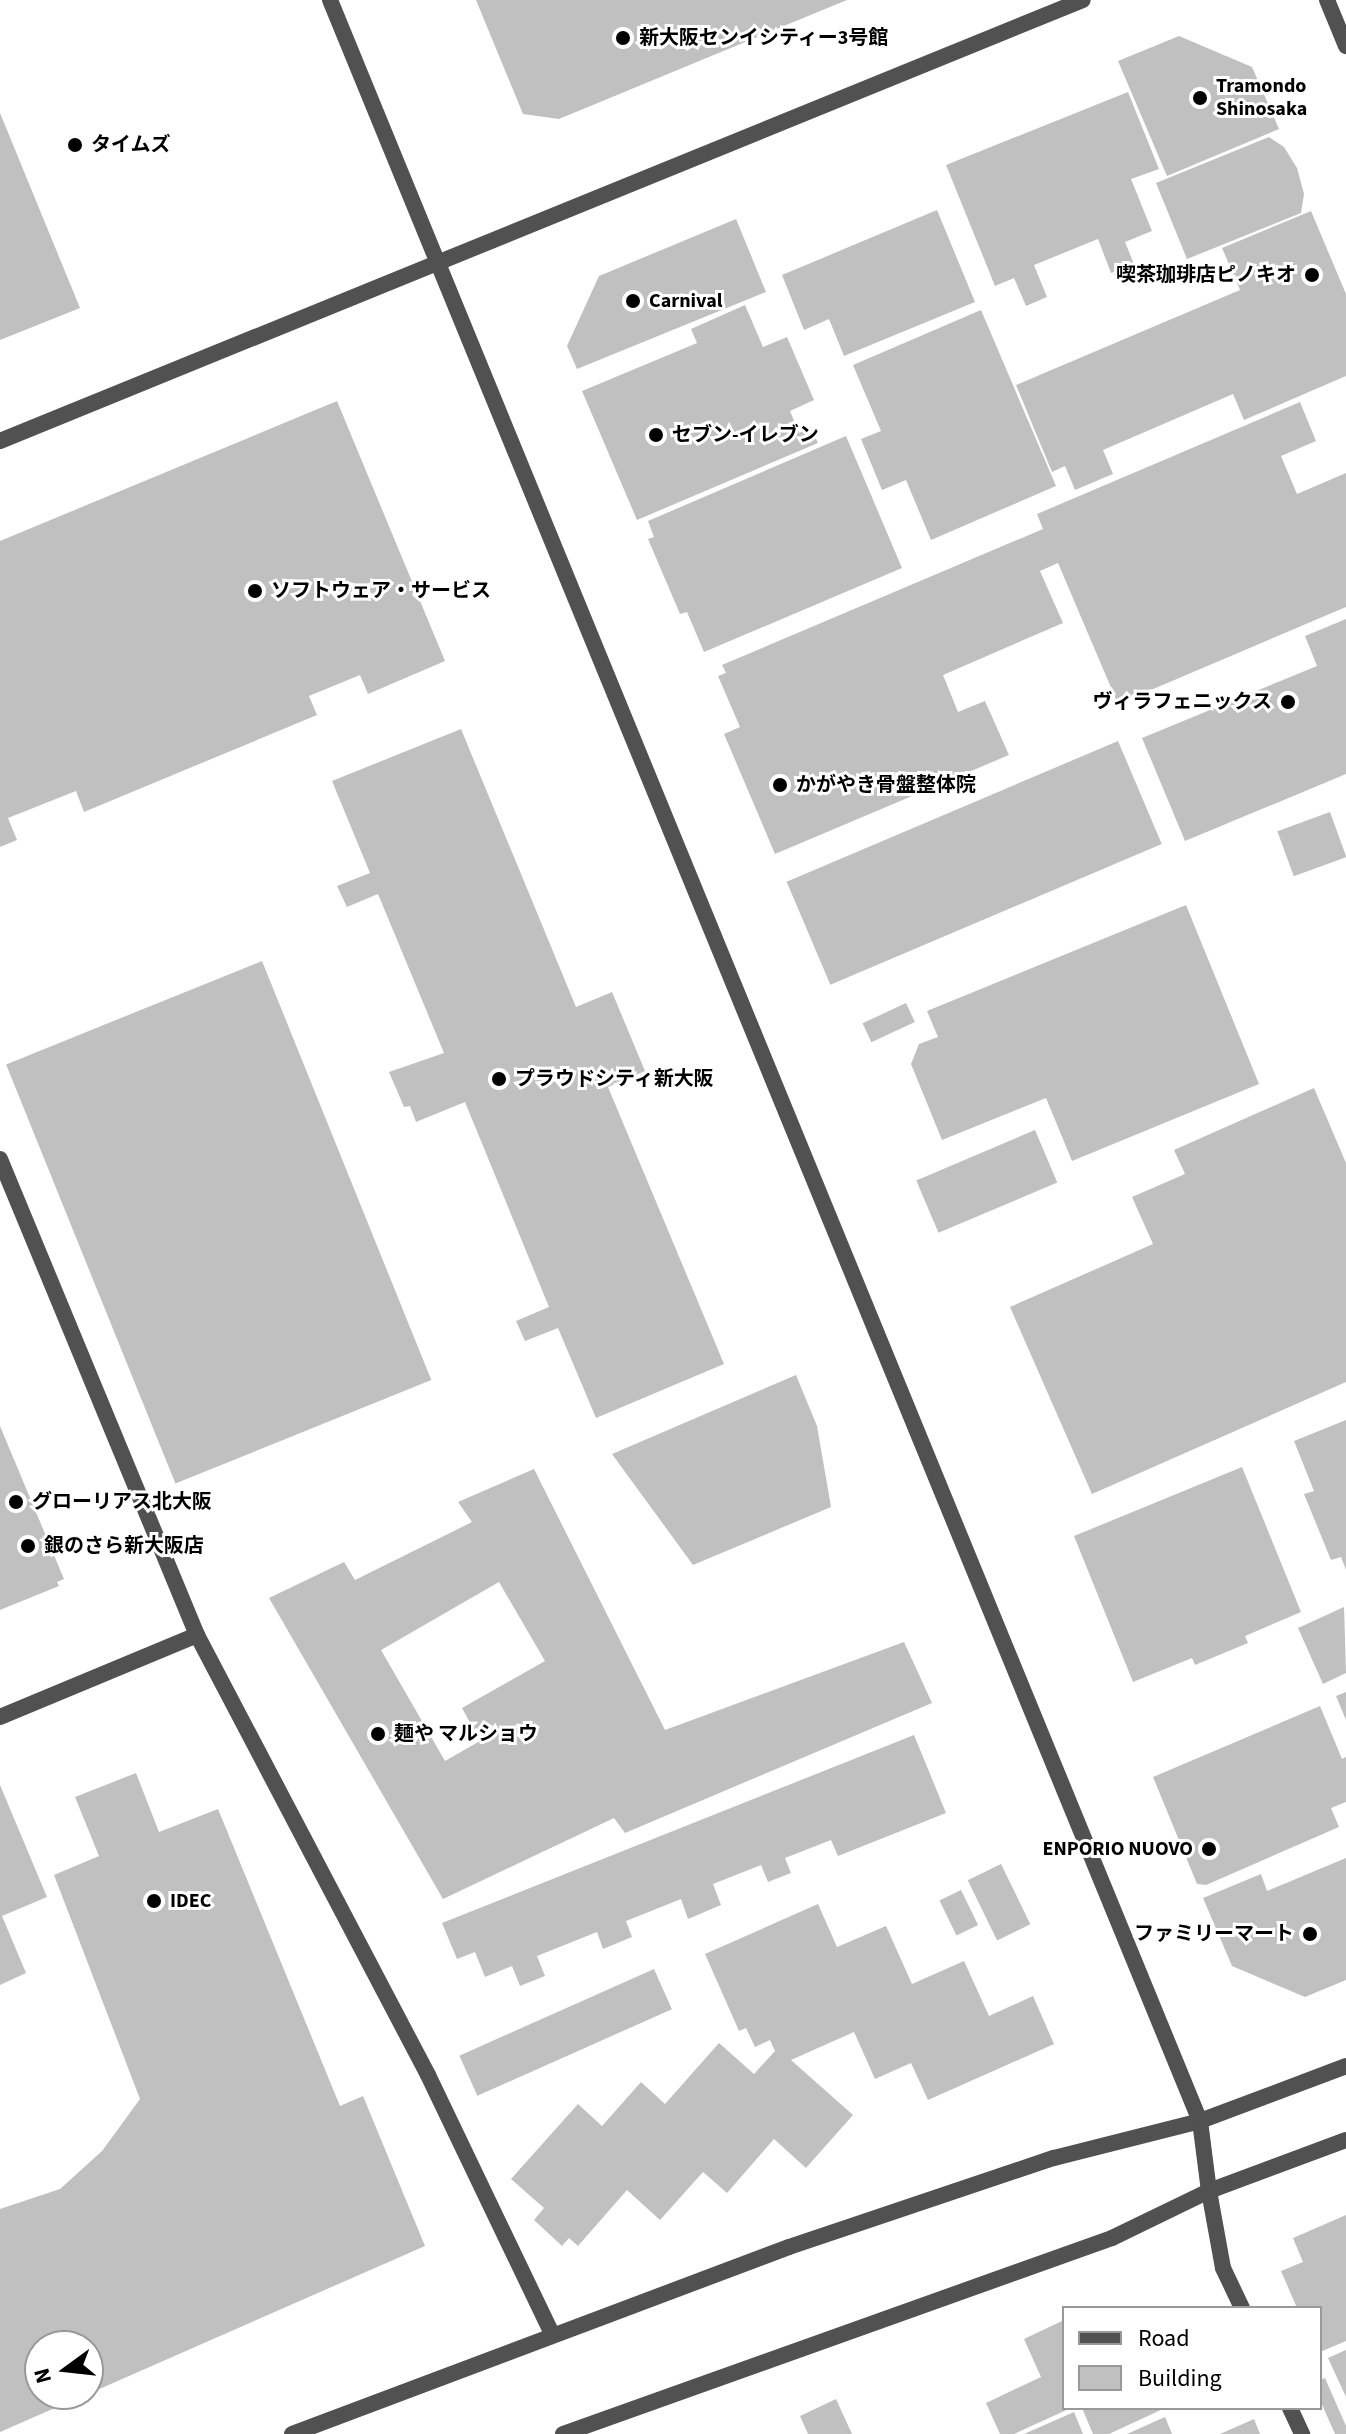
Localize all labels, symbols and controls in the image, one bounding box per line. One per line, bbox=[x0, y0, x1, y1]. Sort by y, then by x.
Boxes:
place label: 新大阪センイシティー3号館 bbox=[639, 26, 890, 50]
marker: 新大阪センイシティー3号館 bbox=[614, 29, 632, 47]
place label: Tramondo Shinosaka bbox=[1216, 74, 1307, 121]
marker: Tramondo Shinosaka bbox=[1191, 89, 1209, 107]
place label: タイムズ bbox=[91, 133, 171, 157]
marker: タイムズ bbox=[66, 136, 84, 154]
place label: 喫茶珈琲店ピノキオ bbox=[1116, 263, 1296, 287]
marker: 喫茶珈琲店ピノキオ bbox=[1303, 266, 1321, 284]
place label: Carnival bbox=[649, 289, 722, 313]
marker: Carnival bbox=[624, 292, 642, 310]
place label: セブン-イレブン bbox=[672, 423, 819, 447]
marker: セブン-イレブン bbox=[647, 426, 665, 444]
place label: ソフトウェア・サービス bbox=[271, 579, 491, 603]
marker: ソフトウェア・サービス bbox=[246, 582, 264, 600]
place label: ヴィラフェニックス bbox=[1092, 690, 1272, 714]
marker: ヴィラフェニックス bbox=[1279, 693, 1297, 711]
place label: かがやき骨盤整体院 bbox=[796, 773, 976, 797]
marker: かがやき骨盤整体院 bbox=[771, 776, 789, 794]
place label: プラウドシティ新大阪 bbox=[515, 1067, 715, 1091]
marker: プラウドシティ新大阪 bbox=[490, 1070, 508, 1088]
place label: グローリアス北大阪 bbox=[32, 1490, 212, 1514]
marker: グローリアス北大阪 bbox=[7, 1493, 25, 1511]
place label: 銀のさら新大阪店 bbox=[44, 1534, 204, 1558]
marker: 銀のさら新大阪店 bbox=[19, 1537, 37, 1555]
place label: 麺や マルショウ bbox=[394, 1722, 538, 1746]
marker: 麺や マルショウ bbox=[369, 1725, 387, 1743]
place label: ENPORIO NUOVO bbox=[1043, 1837, 1193, 1861]
marker: ENPORIO NUOVO bbox=[1200, 1840, 1218, 1858]
place label: IDEC bbox=[170, 1889, 211, 1913]
marker: IDEC bbox=[145, 1892, 163, 1910]
place label: ファミリーマート bbox=[1134, 1922, 1294, 1946]
marker: ファミリーマート bbox=[1301, 1925, 1319, 1943]
legend bbox=[1062, 2306, 1322, 2410]
text: Road bbox=[1138, 2321, 1190, 2356]
north arrow bbox=[24, 2330, 104, 2410]
text: Building bbox=[1138, 2361, 1222, 2396]
text: N bbox=[25, 2364, 60, 2387]

